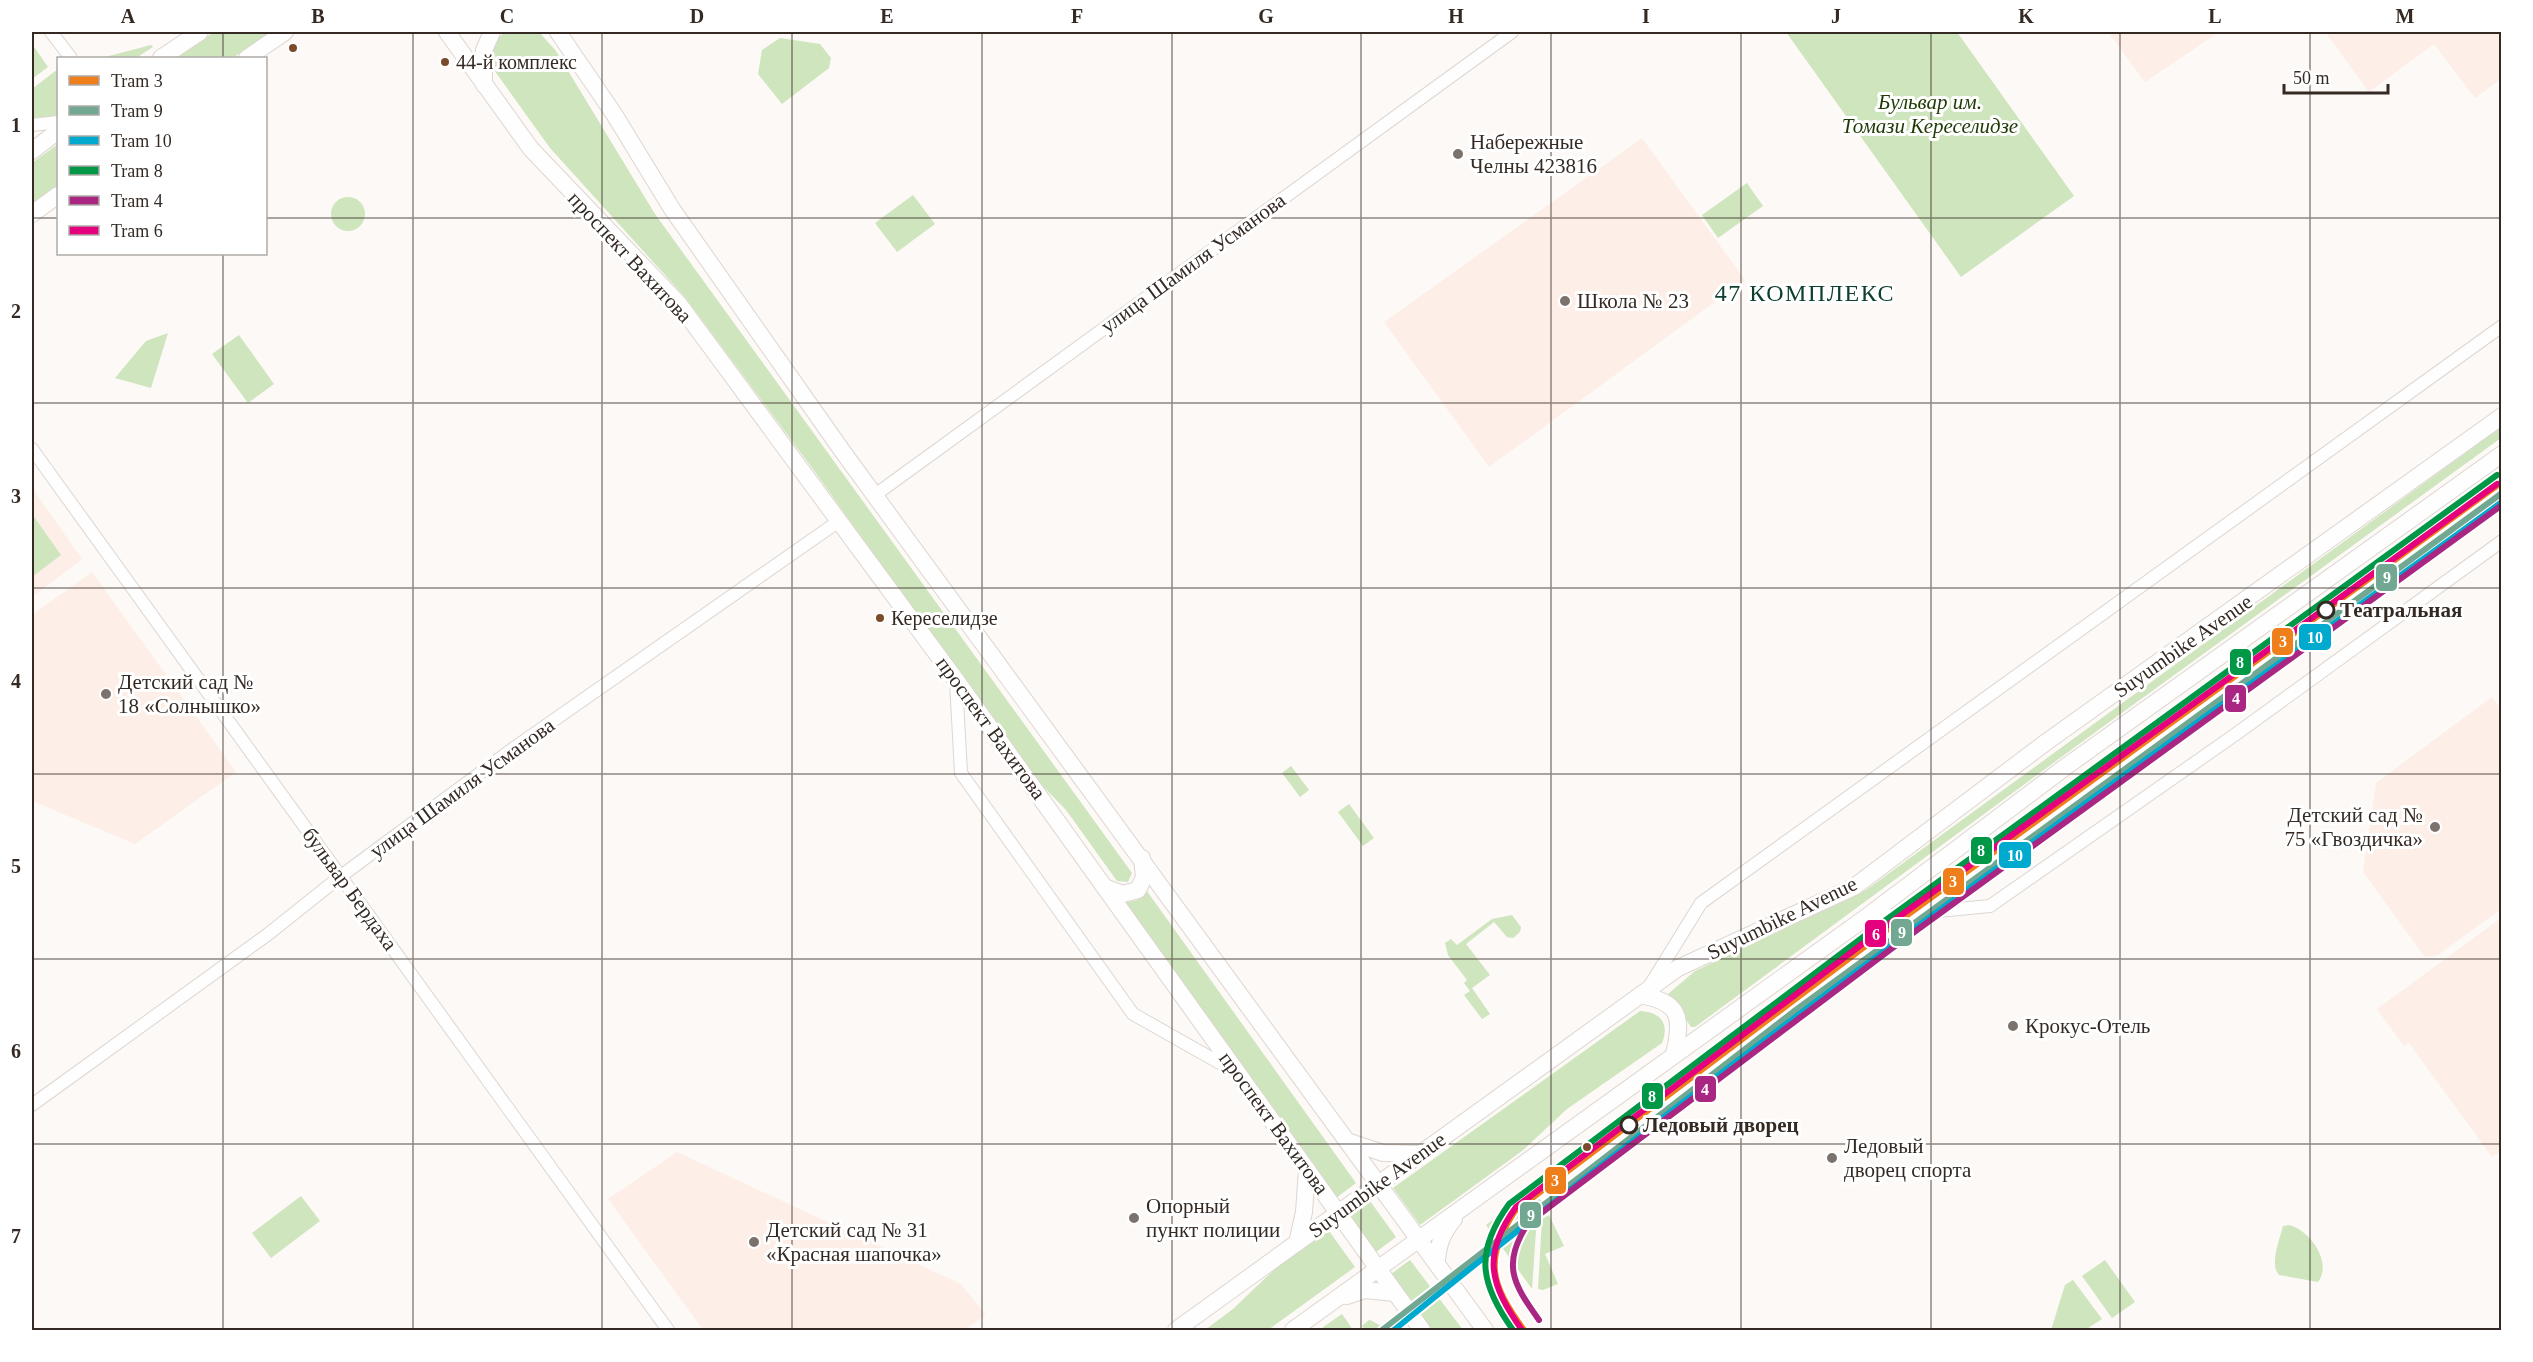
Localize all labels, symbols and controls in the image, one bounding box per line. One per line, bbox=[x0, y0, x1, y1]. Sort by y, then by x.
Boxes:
text: A bbox=[121, 5, 136, 27]
text: B bbox=[311, 5, 325, 27]
text: C bbox=[500, 5, 514, 27]
text: D bbox=[690, 5, 704, 27]
text: E bbox=[880, 5, 894, 27]
text: F bbox=[1071, 5, 1083, 27]
text: G bbox=[1258, 5, 1274, 27]
text: H bbox=[1448, 5, 1464, 27]
text: I bbox=[1642, 5, 1650, 27]
text: J bbox=[1831, 5, 1841, 27]
text: K bbox=[2018, 5, 2034, 27]
text: L bbox=[2208, 5, 2222, 27]
text: M bbox=[2396, 5, 2415, 27]
unlabelled marker bbox=[287, 42, 299, 54]
place label: 44-й комплекс bbox=[456, 51, 577, 73]
marker: 44-й комплекс bbox=[439, 56, 451, 68]
legend bbox=[57, 57, 267, 255]
scale bar bbox=[2284, 57, 2388, 95]
text: 50 m bbox=[2293, 68, 2330, 88]
text: Tram 3 bbox=[111, 71, 163, 91]
park label: Бульвар им. Томази Кереселидзе bbox=[1842, 90, 2018, 138]
text: Tram 9 bbox=[111, 101, 163, 121]
text: 1 bbox=[11, 114, 21, 136]
place label: Набережные Челны 423816 bbox=[1470, 130, 1597, 178]
text: Tram 10 bbox=[111, 131, 172, 151]
marker: Набережные Челны 423816 bbox=[1451, 147, 1465, 161]
text: Tram 8 bbox=[111, 161, 163, 181]
street label: проспект Вахитова bbox=[563, 186, 697, 328]
street label: улица Шамиля Усманова bbox=[1096, 188, 1291, 338]
text: Tram 4 bbox=[111, 191, 163, 211]
text: Tram 6 bbox=[111, 221, 163, 241]
district label: 47 КОМПЛЕКС bbox=[1715, 280, 1895, 306]
place label: Школа № 23 bbox=[1577, 289, 1689, 313]
marker: Школа № 23 bbox=[1558, 294, 1572, 308]
text: 2 bbox=[11, 300, 21, 322]
text: 3 bbox=[11, 485, 21, 507]
line badge: 9 bbox=[2375, 563, 2398, 592]
text: 9 bbox=[2383, 569, 2391, 586]
street label: Suyumbike Avenue bbox=[2109, 589, 2257, 703]
place label: Театральная bbox=[2340, 598, 2462, 622]
marker: Театральная bbox=[2317, 601, 2335, 619]
place label: Кереселидзе bbox=[891, 607, 998, 630]
marker: Кереселидзе bbox=[874, 612, 886, 624]
line badge: 10 bbox=[2298, 623, 2332, 651]
line badge: 3 bbox=[2271, 627, 2294, 656]
text: 10 bbox=[2307, 629, 2323, 646]
text: 3 bbox=[2279, 633, 2287, 650]
line badge: 8 bbox=[2229, 648, 2252, 676]
street label: проспект Вахитова bbox=[931, 652, 1051, 805]
text: 8 bbox=[2236, 654, 2244, 671]
text: 4 bbox=[11, 670, 21, 692]
place label: Детский сад № 18 «Солнышко» bbox=[118, 670, 261, 718]
line badge: 4 bbox=[2224, 684, 2247, 713]
marker: Детский сад № 18 «Солнышко» bbox=[99, 687, 113, 701]
text: 4 bbox=[2232, 690, 2240, 707]
street label: улица Шамиля Усманова bbox=[365, 713, 560, 863]
place label: Детский сад № 75 «Гвоздичка» bbox=[2285, 803, 2423, 851]
marker: Детский сад № 75 «Гвоздичка» bbox=[2428, 820, 2442, 834]
street label: бульвар Бердаха bbox=[298, 823, 403, 955]
line badge: 8 bbox=[1970, 836, 1993, 865]
line badge: 10 bbox=[1998, 841, 2032, 869]
text: 8 bbox=[1977, 842, 1985, 859]
text: 10 bbox=[2007, 847, 2023, 864]
text: 5 bbox=[11, 855, 21, 877]
line badge: 3 bbox=[1942, 867, 1965, 896]
street label: Suyumbike Avenue bbox=[1703, 871, 1861, 965]
text: 3 bbox=[1949, 873, 1957, 890]
line badge: 9 bbox=[1890, 918, 1913, 947]
line badge: 6 bbox=[1864, 919, 1887, 948]
text: 9 bbox=[1898, 924, 1906, 941]
text: 6 bbox=[1872, 926, 1880, 943]
place label: Крокус-Отель bbox=[2025, 1014, 2150, 1038]
marker: Крокус-Отель bbox=[2006, 1019, 2020, 1033]
text: 6 bbox=[11, 1040, 21, 1062]
street label: проспект Вахитова bbox=[1214, 1047, 1334, 1200]
line badge: 4 bbox=[1694, 1075, 1717, 1103]
text: 4 bbox=[1701, 1081, 1709, 1098]
line badge: 8 bbox=[1641, 1082, 1664, 1110]
text: 8 bbox=[1648, 1088, 1656, 1105]
place label: Ледовый дворец bbox=[1643, 1113, 1799, 1137]
marker: Ледовый дворец bbox=[1620, 1116, 1638, 1134]
street label: Suyumbike Avenue bbox=[1304, 1127, 1450, 1243]
place label: Ледовый дворец спорта bbox=[1844, 1134, 1972, 1182]
unlabelled marker bbox=[1581, 1141, 1593, 1153]
marker: Ледовый дворец спорта bbox=[1825, 1151, 1839, 1165]
line badge: 3 bbox=[1544, 1166, 1567, 1195]
text: 3 bbox=[1551, 1172, 1559, 1189]
place label: Опорный пункт полиции bbox=[1146, 1194, 1280, 1242]
line badge: 9 bbox=[1519, 1201, 1542, 1229]
text: 9 bbox=[1527, 1207, 1535, 1224]
marker: Опорный пункт полиции bbox=[1127, 1211, 1141, 1225]
place label: Детский сад № 31 «Красная шапочка» bbox=[766, 1218, 942, 1266]
text: 7 bbox=[11, 1225, 21, 1247]
marker: Детский сад № 31 «Красная шапочка» bbox=[747, 1235, 761, 1249]

